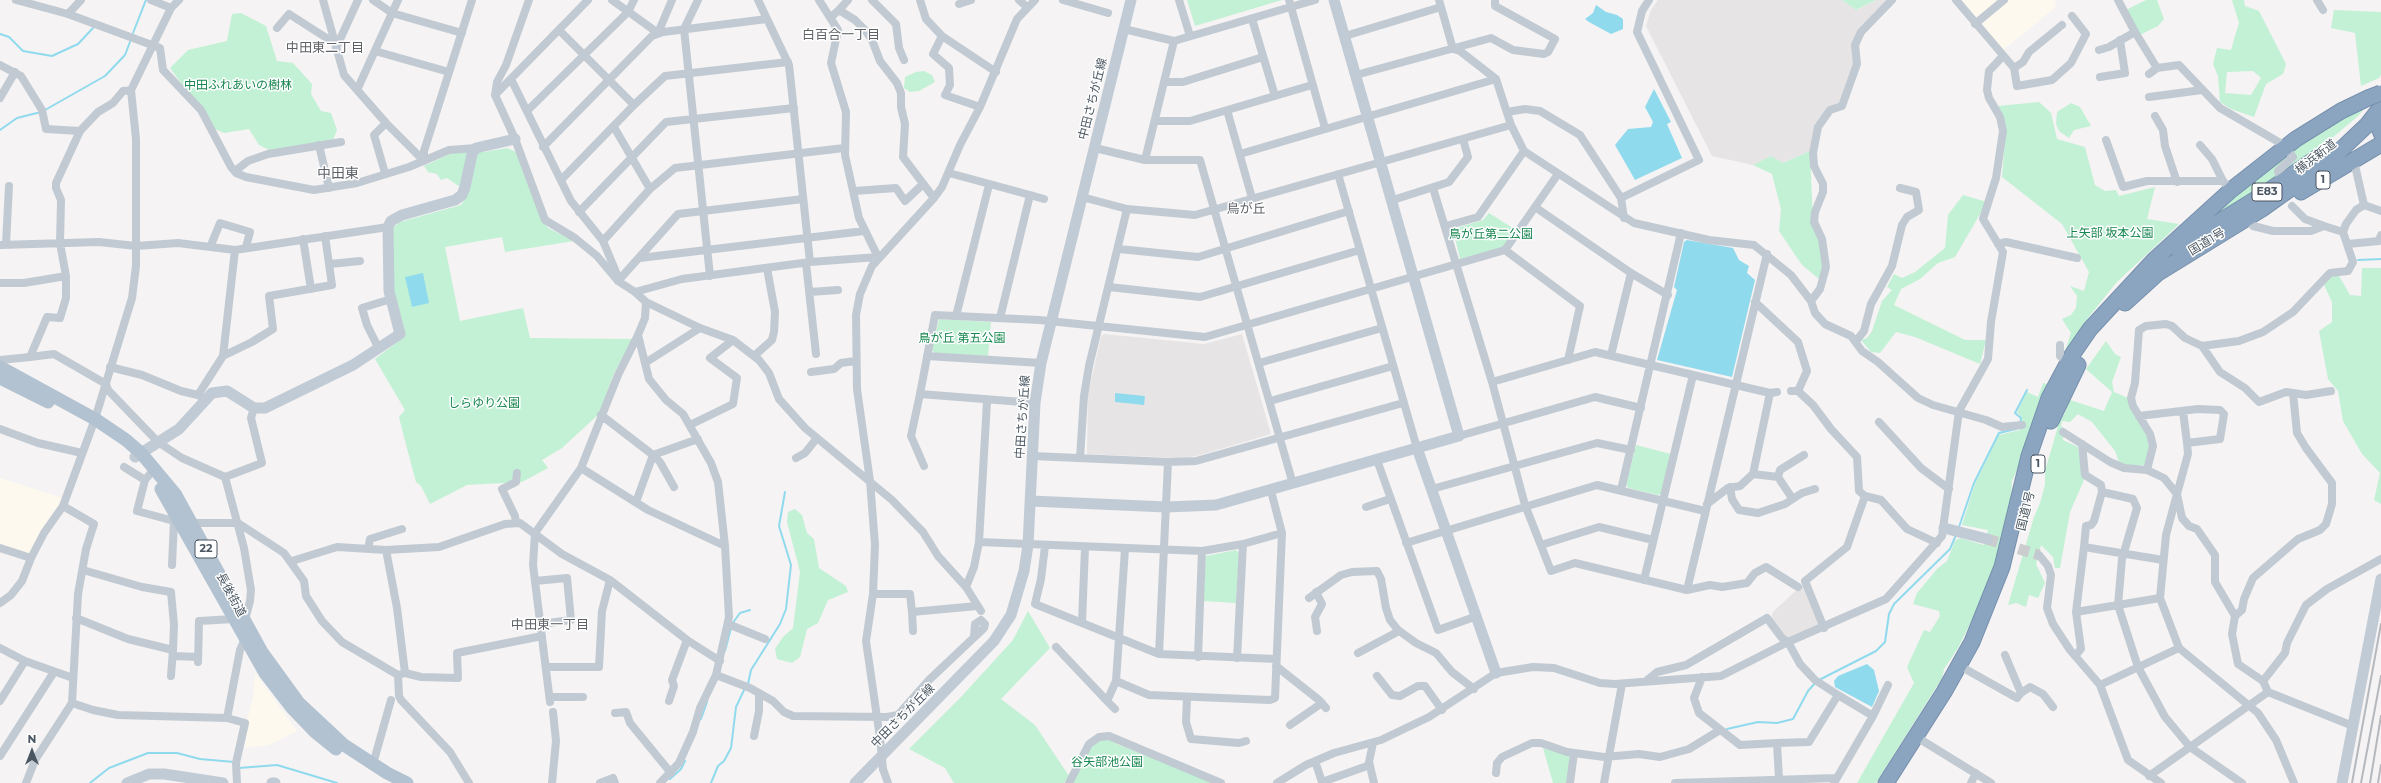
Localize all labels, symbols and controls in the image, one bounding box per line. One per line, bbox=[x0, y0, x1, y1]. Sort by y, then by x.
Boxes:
district label: 白百合一丁目 bbox=[802, 27, 880, 43]
district label: 中田東二丁目 bbox=[286, 40, 364, 56]
street label: 中田さちが丘線 bbox=[1076, 57, 1110, 141]
park label: 中田ふれあいの樹林 bbox=[184, 78, 292, 92]
street label: 横浜新道 bbox=[2293, 137, 2339, 177]
district label: 中田東 bbox=[317, 166, 359, 182]
road number: 1 bbox=[2316, 171, 2330, 189]
road number: E83 bbox=[2252, 183, 2282, 201]
district label: 鳥が丘 bbox=[1227, 201, 1265, 217]
street label: 国道1号 bbox=[2186, 225, 2228, 259]
park label: 上矢部 坂本公園 bbox=[2066, 226, 2154, 240]
park label: 鳥が丘第二公園 bbox=[1449, 227, 1533, 241]
park label: 鳥が丘 第五公園 bbox=[918, 331, 1006, 345]
street label: 中田さちが丘線 bbox=[1013, 375, 1033, 459]
park label: しらゆり公園 bbox=[448, 396, 520, 410]
road number: 1 bbox=[2031, 455, 2045, 473]
street label: 国道1号 bbox=[2014, 490, 2038, 532]
road number: 22 bbox=[195, 540, 217, 558]
street label: 長後街道 bbox=[213, 570, 249, 620]
district label: 中田東一丁目 bbox=[511, 617, 589, 633]
street label: 中田さちが丘線 bbox=[868, 681, 938, 751]
north arrow bbox=[12, 731, 52, 771]
text: N bbox=[28, 732, 36, 746]
park label: 谷矢部池公園 bbox=[1071, 755, 1143, 769]

